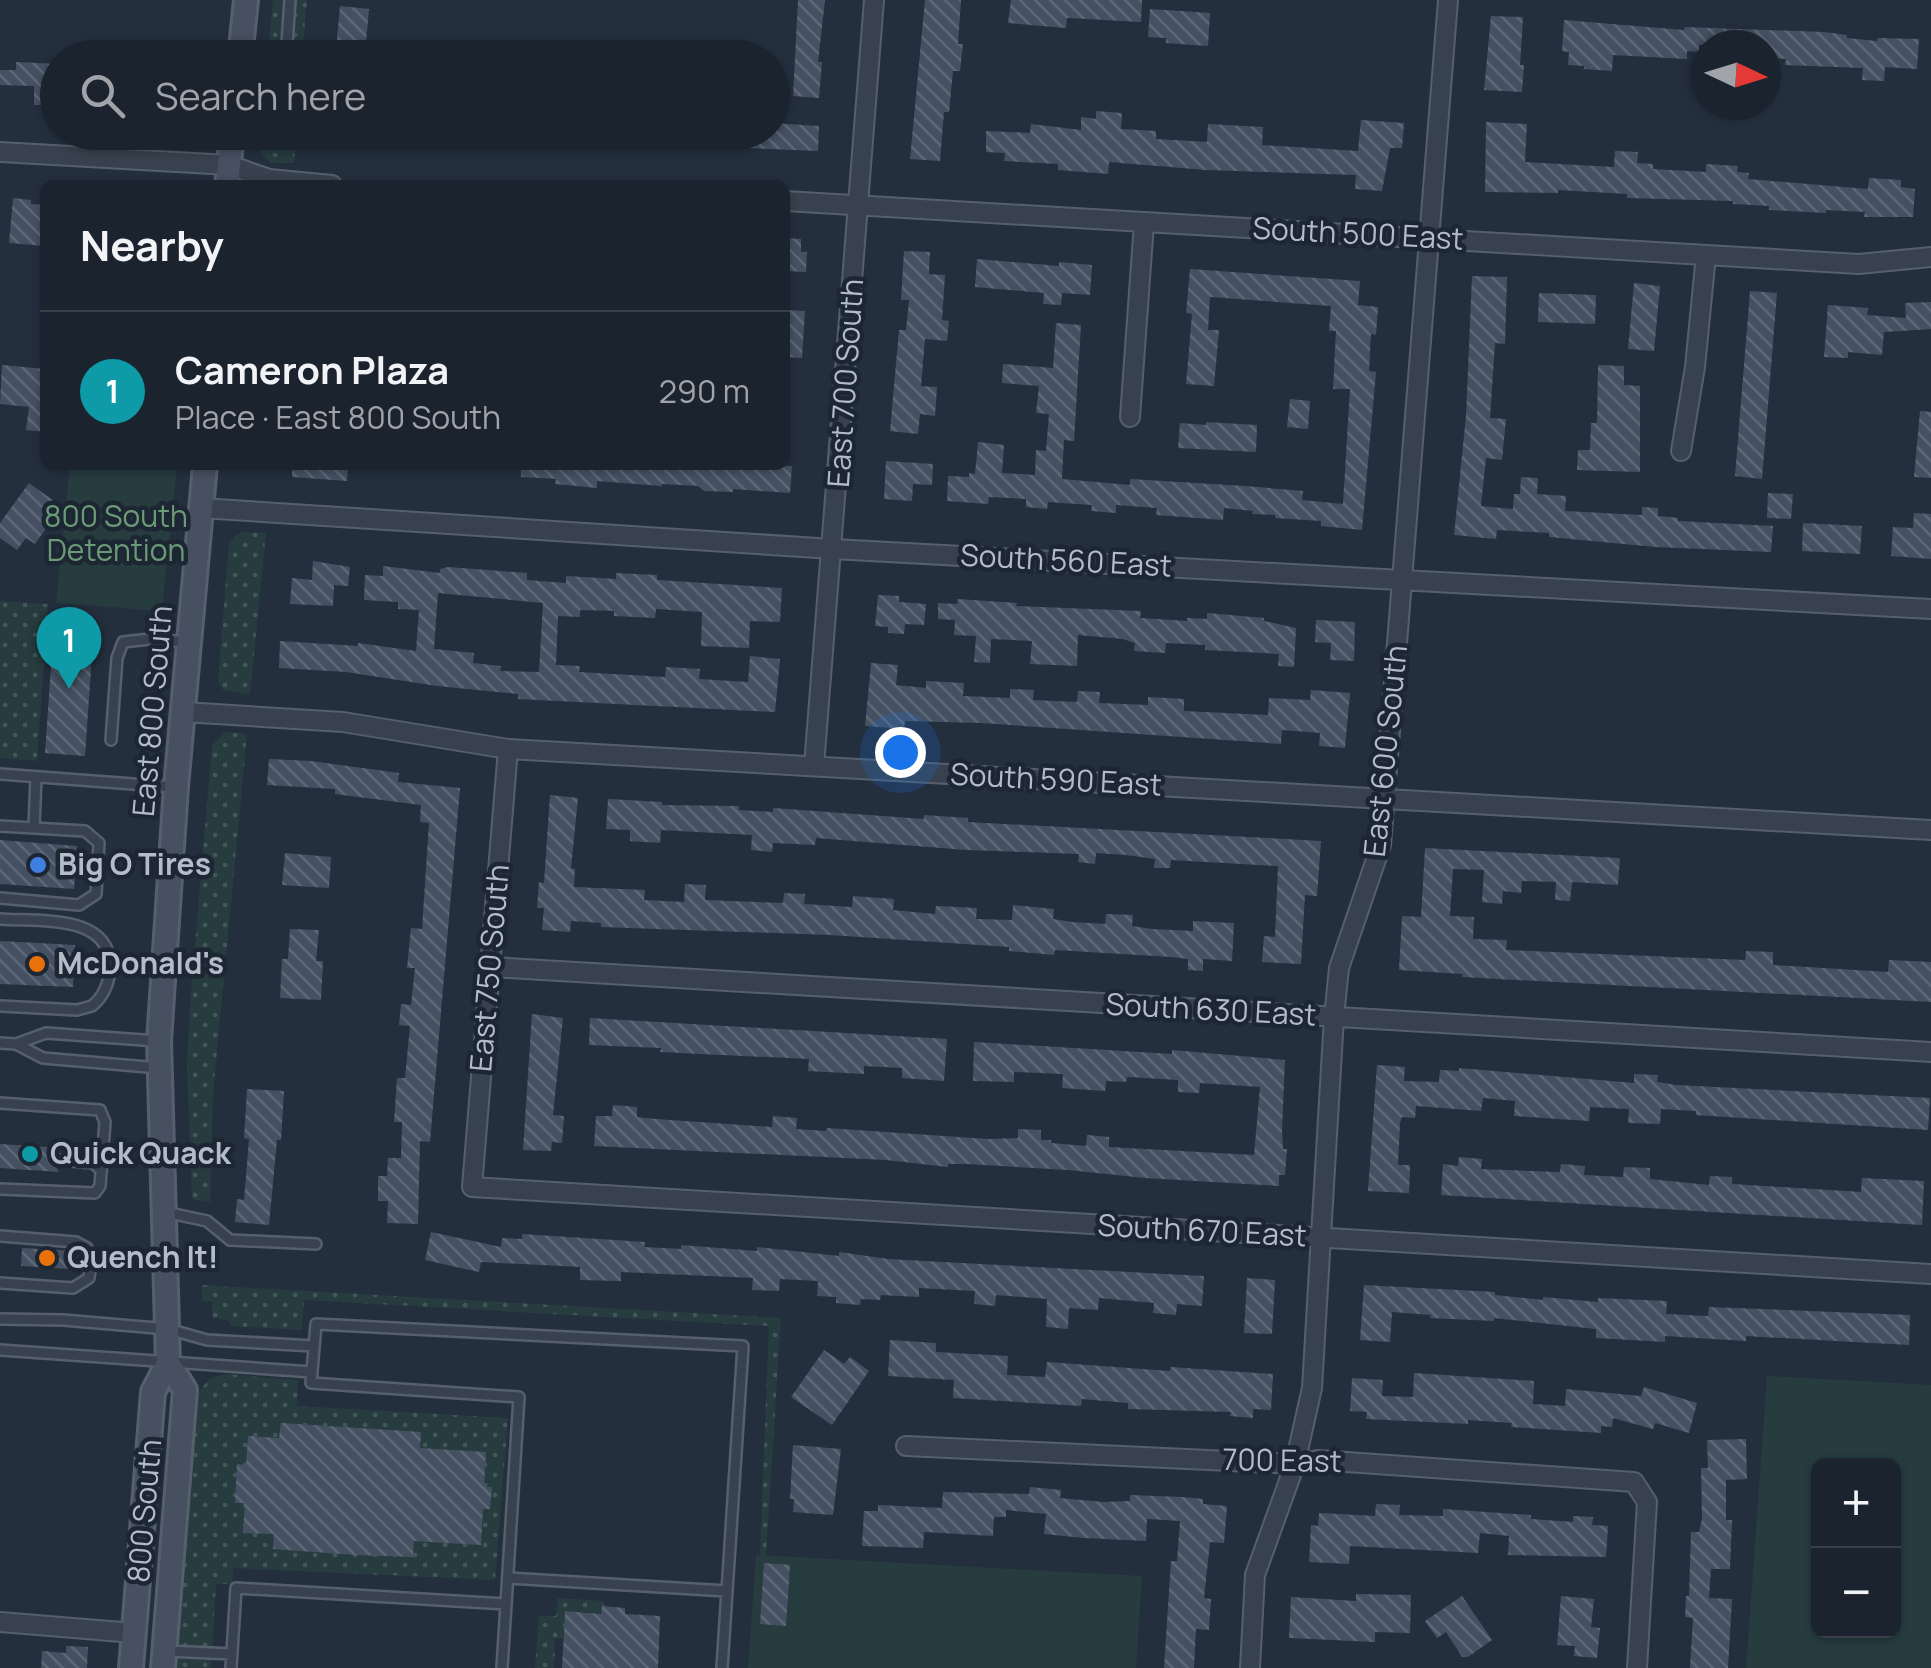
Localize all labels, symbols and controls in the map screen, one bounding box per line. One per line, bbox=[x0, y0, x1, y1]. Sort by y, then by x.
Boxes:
north arrow bbox=[1691, 30, 1781, 120]
search box bbox=[40, 40, 790, 150]
icon: search bbox=[75, 68, 130, 123]
text: Search here bbox=[155, 69, 366, 121]
street label: South 500 East bbox=[1251, 206, 1465, 259]
text: Nearby bbox=[80, 216, 224, 274]
street label: East 700 South bbox=[817, 277, 872, 489]
text: Cameron Plaza bbox=[175, 343, 449, 395]
text: 1 bbox=[105, 369, 120, 413]
text: 290 m bbox=[659, 369, 750, 413]
text: Place · East 800 South bbox=[175, 395, 501, 439]
park label: 800 South Detention bbox=[44, 495, 188, 570]
street label: South 560 East bbox=[959, 533, 1173, 586]
street label: East 800 South bbox=[122, 604, 181, 818]
pin: 1 bbox=[36, 606, 102, 689]
street label: East 600 South bbox=[1353, 643, 1416, 859]
your location bbox=[875, 727, 926, 778]
street label: South 590 East bbox=[949, 752, 1163, 805]
place label: Big O Tires bbox=[58, 843, 211, 884]
marker: Big O Tires bbox=[27, 854, 49, 876]
street label: East 750 South bbox=[459, 862, 518, 1073]
place label: McDonald's bbox=[57, 942, 224, 983]
marker: McDonald's bbox=[26, 953, 48, 975]
street label: South 630 East bbox=[1105, 983, 1317, 1034]
place label: Quick Quack bbox=[50, 1132, 232, 1173]
marker: Quick Quack bbox=[19, 1143, 41, 1165]
street label: South 670 East bbox=[1096, 1204, 1308, 1255]
place label: Quench It! bbox=[67, 1236, 219, 1277]
marker: Quench It! bbox=[36, 1247, 58, 1269]
street label: 800 South bbox=[117, 1437, 170, 1584]
street label: 700 East bbox=[1222, 1438, 1342, 1481]
map controls bbox=[1811, 1458, 1901, 1638]
button: + bbox=[1811, 1458, 1901, 1548]
button: − bbox=[1811, 1548, 1901, 1638]

